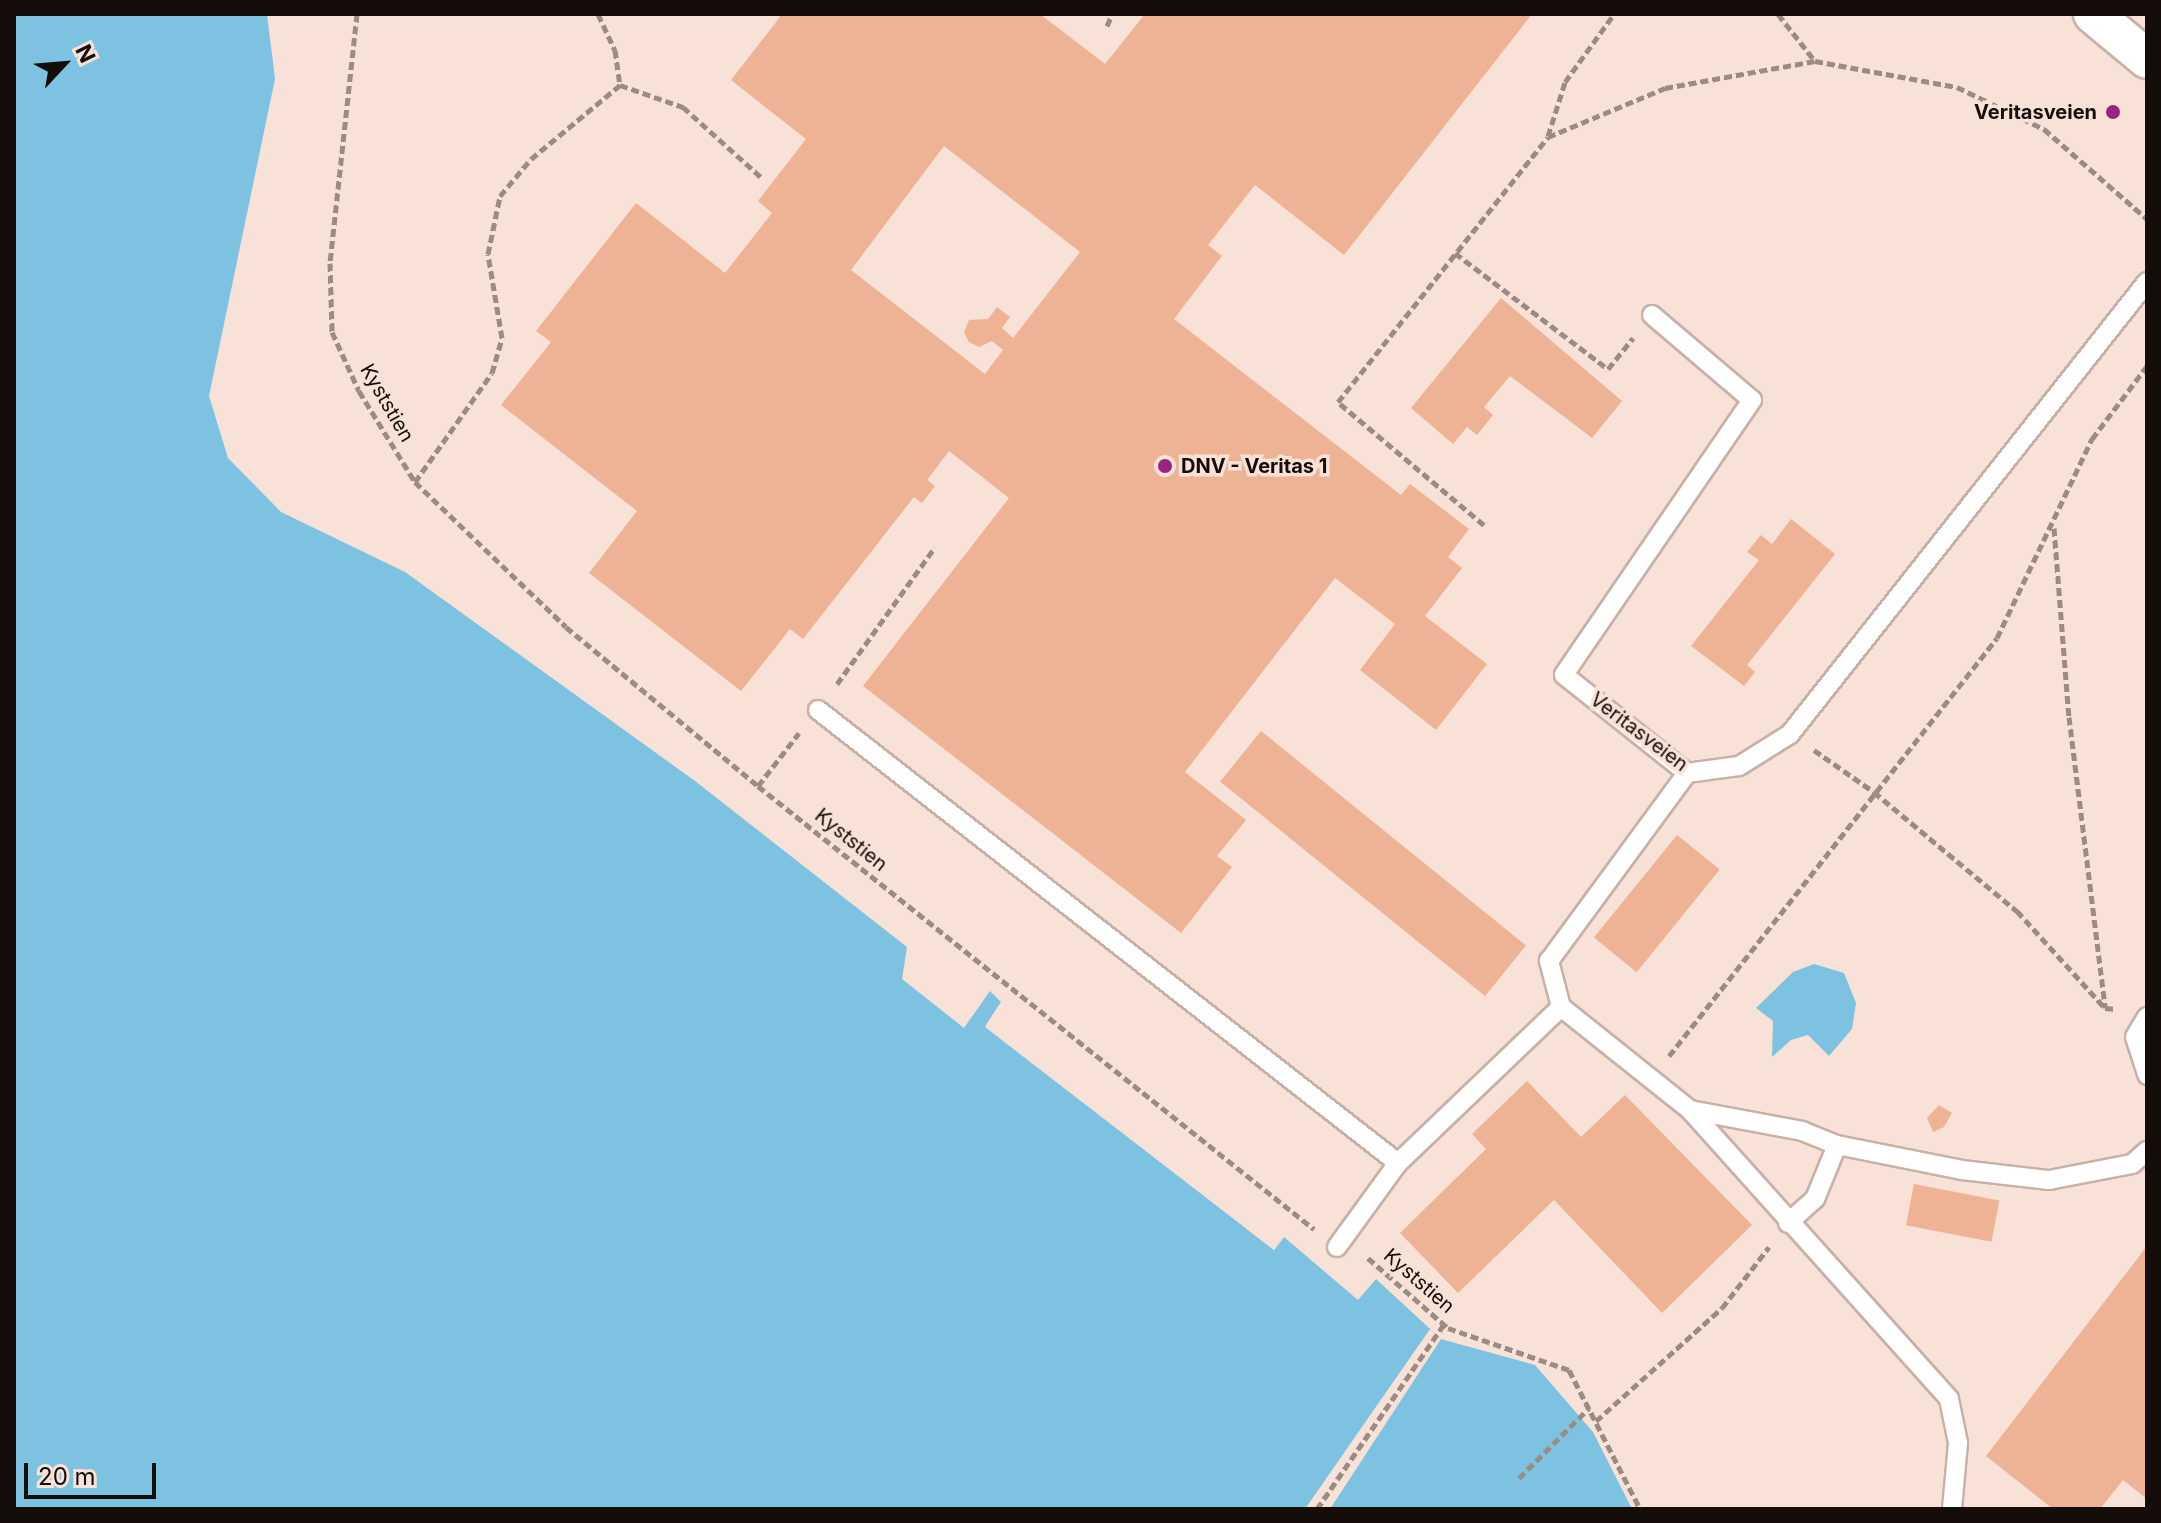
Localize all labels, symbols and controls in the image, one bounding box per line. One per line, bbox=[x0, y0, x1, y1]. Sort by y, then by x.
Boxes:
north arrow bbox=[24, 24, 104, 104]
text: N bbox=[70, 40, 101, 67]
place label: Veritasveien bbox=[1974, 100, 2097, 124]
marker: Veritasveien bbox=[2104, 103, 2122, 121]
street label: Kyststien bbox=[355, 360, 419, 446]
place label: DNV - Veritas 1 bbox=[1181, 454, 1327, 478]
marker: DNV - Veritas 1 bbox=[1156, 457, 1174, 475]
street label: Veritasveien bbox=[1585, 687, 1693, 777]
street label: Kyststien bbox=[810, 804, 892, 876]
street label: Kyststien bbox=[1379, 1244, 1459, 1318]
scale bar bbox=[28, 1447, 160, 1497]
text: 20 m bbox=[38, 1462, 96, 1491]

